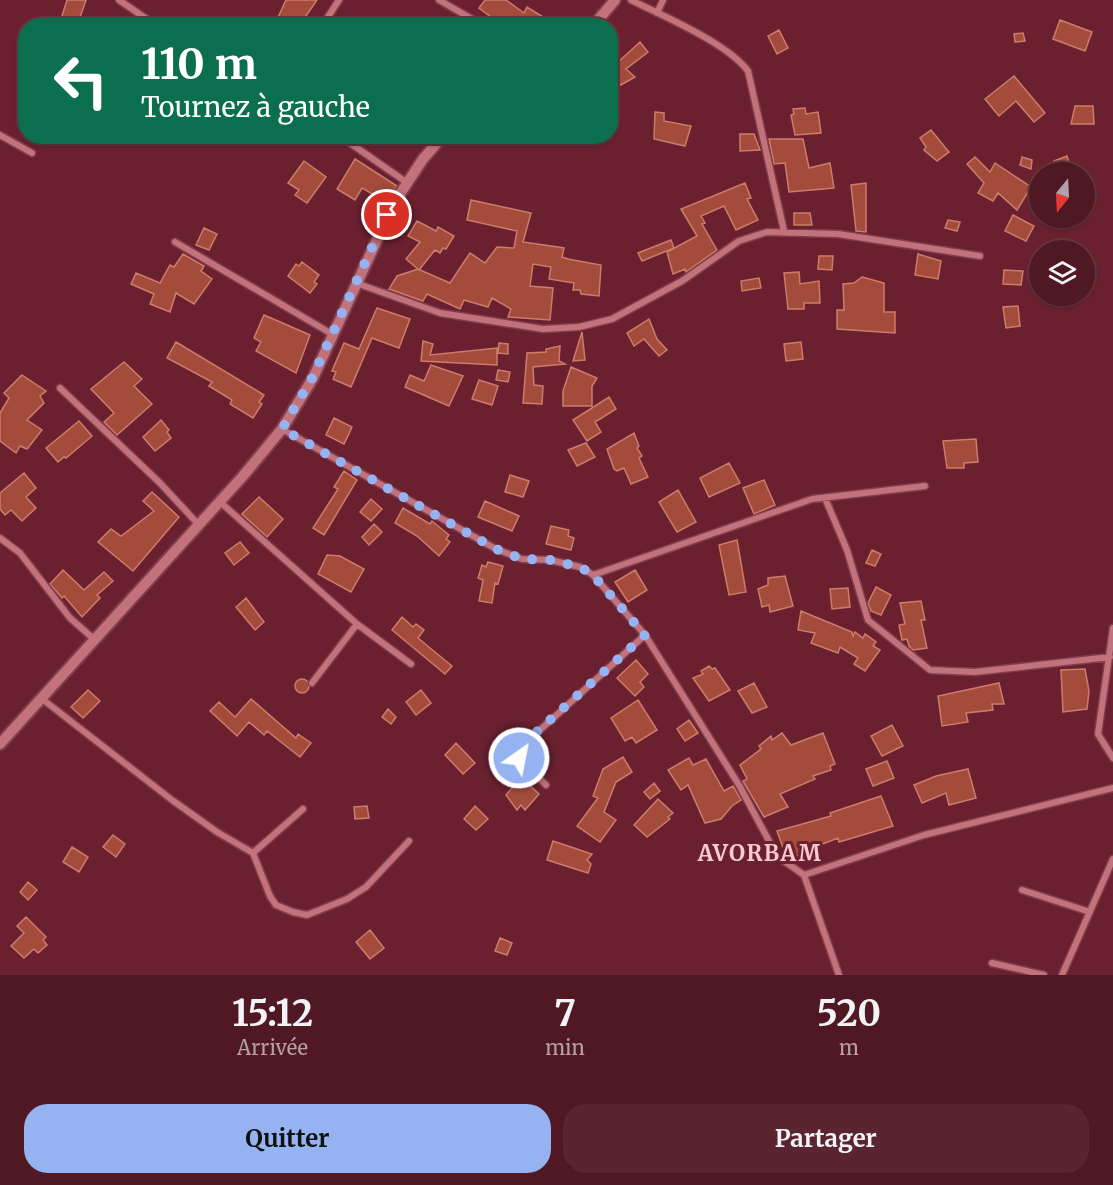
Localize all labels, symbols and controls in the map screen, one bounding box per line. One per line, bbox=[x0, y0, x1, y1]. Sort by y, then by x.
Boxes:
text: 110 m bbox=[141, 38, 257, 90]
icon: left bbox=[42, 42, 120, 120]
text: Tournez à gauche bbox=[141, 90, 370, 124]
north arrow bbox=[1029, 162, 1095, 228]
map controls bbox=[1029, 162, 1095, 306]
pin bbox=[361, 189, 412, 240]
icon: arrive bbox=[370, 198, 403, 231]
button: layers bbox=[1029, 240, 1095, 306]
position arrow bbox=[487, 726, 551, 790]
district label: AVORBAM bbox=[697, 839, 822, 867]
text: 15:12 bbox=[232, 991, 313, 1036]
text: 7 bbox=[554, 991, 576, 1036]
text: 520 bbox=[817, 991, 881, 1036]
text: Arrivée bbox=[237, 1035, 308, 1060]
text: min bbox=[545, 1035, 585, 1060]
text: m bbox=[839, 1035, 859, 1060]
button: Quitter bbox=[24, 1104, 551, 1173]
button: Partager bbox=[563, 1104, 1089, 1173]

